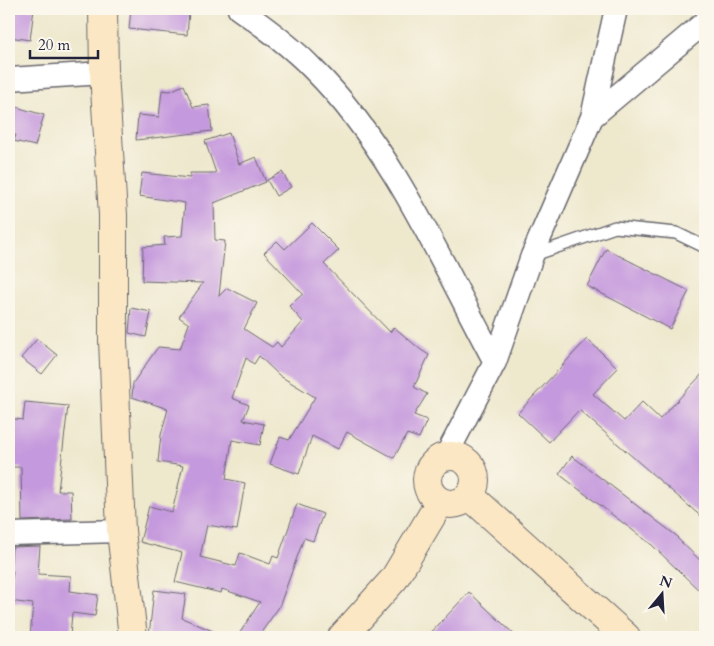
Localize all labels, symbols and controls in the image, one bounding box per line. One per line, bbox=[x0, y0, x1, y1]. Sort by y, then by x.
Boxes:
scale bar bbox=[30, 28, 98, 60]
text: 20 m bbox=[38, 35, 70, 55]
north arrow bbox=[636, 568, 686, 618]
text: N bbox=[657, 571, 675, 593]

